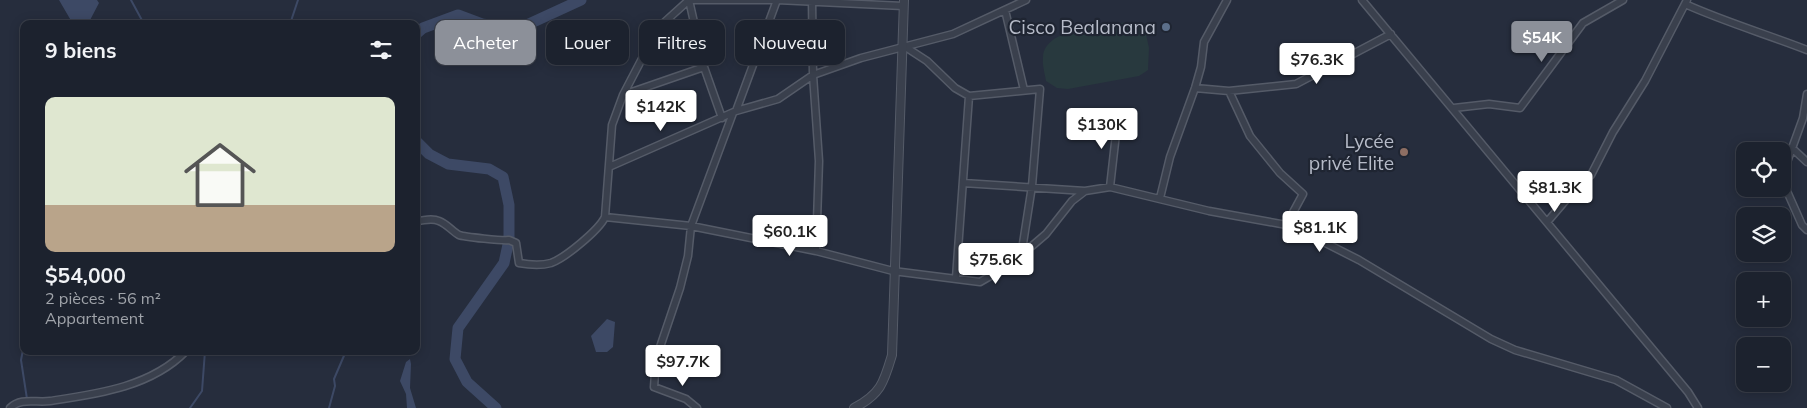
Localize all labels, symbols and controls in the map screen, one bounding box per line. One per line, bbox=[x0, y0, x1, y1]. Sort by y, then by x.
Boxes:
place label: Cisco Bealanana bbox=[1008, 15, 1156, 39]
chip: Acheter bbox=[435, 20, 536, 65]
chip: Louer bbox=[546, 20, 629, 65]
chip: Filtres bbox=[639, 20, 725, 65]
chip: Nouveau bbox=[735, 20, 845, 65]
pin: $54K bbox=[1512, 20, 1572, 63]
marker: Cisco Bealanana bbox=[1160, 21, 1172, 33]
text: $54K bbox=[1522, 27, 1562, 47]
icon: filters bbox=[367, 36, 395, 64]
text: 9 biens bbox=[45, 37, 117, 63]
pin: $76.3K bbox=[1276, 42, 1358, 85]
text: $76.3K bbox=[1290, 49, 1344, 69]
pin: $142K bbox=[626, 90, 696, 132]
text: $142K bbox=[636, 96, 686, 116]
pin: $130K bbox=[1067, 108, 1137, 150]
text: $130K bbox=[1077, 114, 1127, 134]
place label: Lycée privé Elite bbox=[1309, 129, 1394, 175]
icon: home bbox=[175, 130, 265, 220]
map controls bbox=[1736, 142, 1791, 392]
button: locate bbox=[1736, 142, 1791, 197]
marker: Lycée privé Elite bbox=[1398, 146, 1410, 158]
pin: $81.3K bbox=[1514, 170, 1596, 213]
text: $81.3K bbox=[1528, 177, 1582, 197]
button: layers bbox=[1736, 207, 1791, 262]
pin: $81.1K bbox=[1279, 210, 1361, 253]
pin: $60.1K bbox=[749, 214, 831, 257]
text: $81.1K bbox=[1293, 217, 1347, 237]
text: $60.1K bbox=[763, 221, 817, 241]
pin: $75.6K bbox=[955, 242, 1037, 285]
text: $75.6K bbox=[969, 249, 1023, 269]
text: $54,000 bbox=[45, 262, 126, 288]
button: + bbox=[1736, 272, 1791, 327]
text: 2 pièces · 56 m² bbox=[45, 288, 161, 308]
text: Appartement bbox=[45, 308, 144, 328]
button: − bbox=[1736, 337, 1791, 392]
pin: $97.7K bbox=[642, 344, 724, 387]
text: $97.7K bbox=[656, 351, 710, 371]

